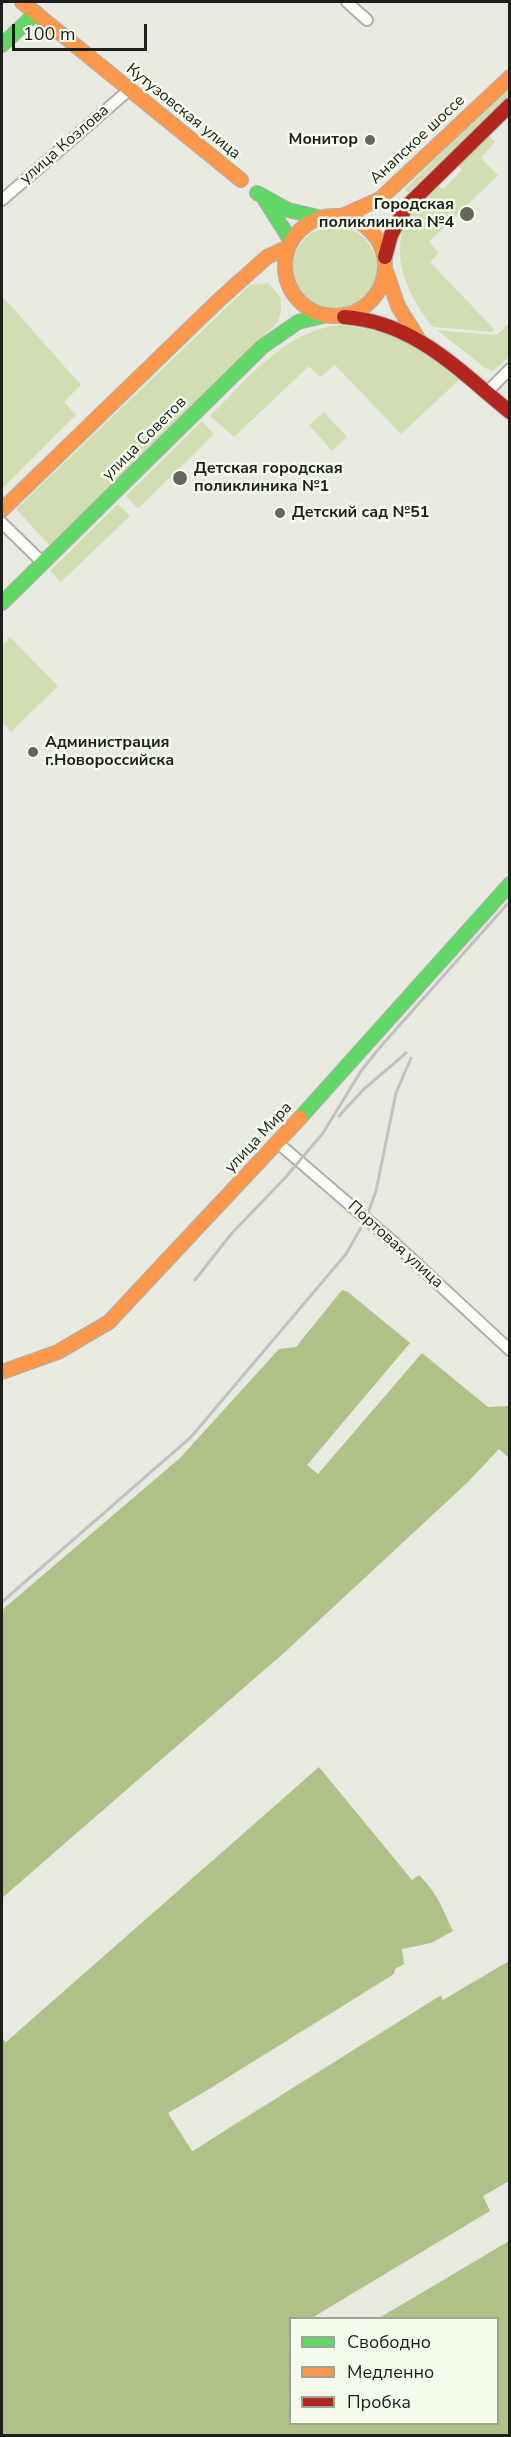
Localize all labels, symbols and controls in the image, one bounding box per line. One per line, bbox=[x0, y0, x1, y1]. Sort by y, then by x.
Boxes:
scale bar bbox=[15, 12, 150, 50]
text: 100 m bbox=[23, 22, 75, 46]
street label: Кутузовская улица bbox=[122, 60, 244, 164]
street label: Анапское шоссе bbox=[367, 91, 469, 189]
street label: улица Козлова bbox=[17, 101, 113, 189]
place label: Монитор bbox=[289, 130, 358, 150]
marker: Монитор bbox=[363, 133, 377, 147]
place label: Городская поликлиника №4 bbox=[319, 195, 454, 233]
marker: Городская поликлиника №4 bbox=[458, 205, 476, 223]
street label: улица Советов bbox=[99, 393, 191, 485]
place label: Детская городская поликлиника №1 bbox=[194, 459, 343, 497]
marker: Детская городская поликлиника №1 bbox=[171, 469, 189, 487]
place label: Детский сад №51 bbox=[292, 503, 429, 523]
marker: Детский сад №51 bbox=[273, 506, 287, 520]
place label: Администрация г.Новороссийска bbox=[45, 733, 174, 771]
marker: Администрация г.Новороссийска bbox=[26, 745, 40, 759]
street label: улица Мира bbox=[221, 1099, 297, 1177]
street label: Портовая улица bbox=[343, 1197, 447, 1293]
legend bbox=[289, 2317, 499, 2425]
text: Свободно bbox=[347, 2330, 431, 2354]
text: Медленно bbox=[347, 2360, 434, 2384]
text: Пробка bbox=[347, 2390, 411, 2414]

